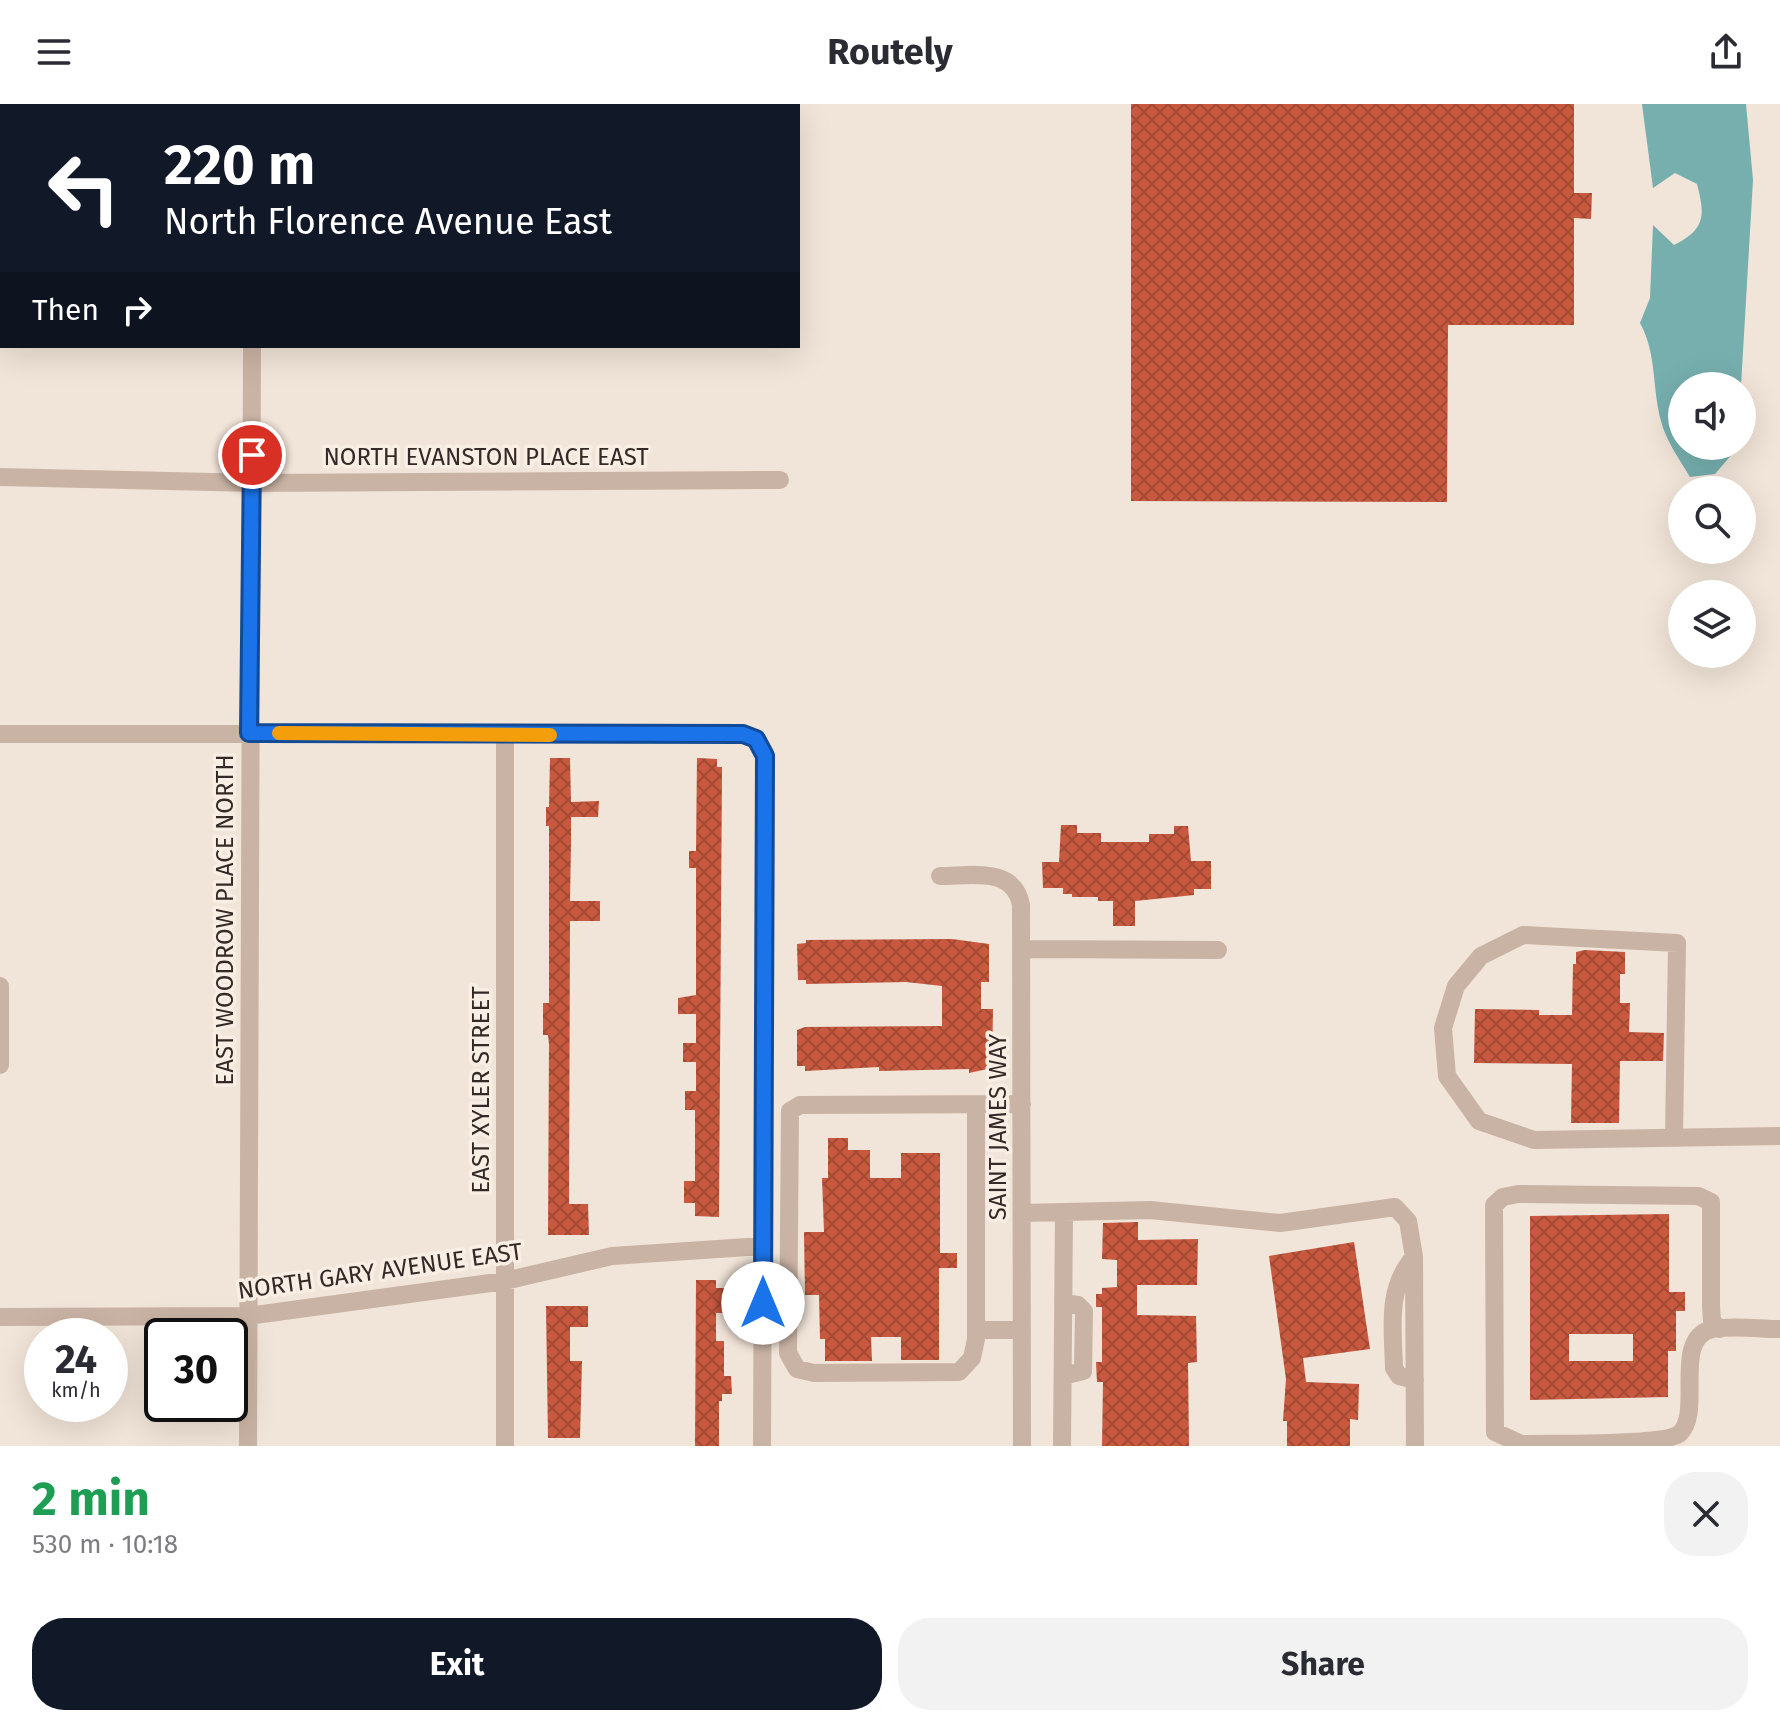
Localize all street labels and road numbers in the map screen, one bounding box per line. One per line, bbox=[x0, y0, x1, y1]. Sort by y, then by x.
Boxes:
street label: NORTH EVANSTON PLACE EAST bbox=[323, 443, 649, 471]
street label: EAST WOODROW PLACE NORTH bbox=[211, 754, 239, 1086]
street label: EAST XYLER STREET bbox=[467, 986, 495, 1194]
street label: SAINT JAMES WAY bbox=[984, 1033, 1012, 1220]
street label: NORTH GARY AVENUE EAST bbox=[236, 1237, 525, 1305]

